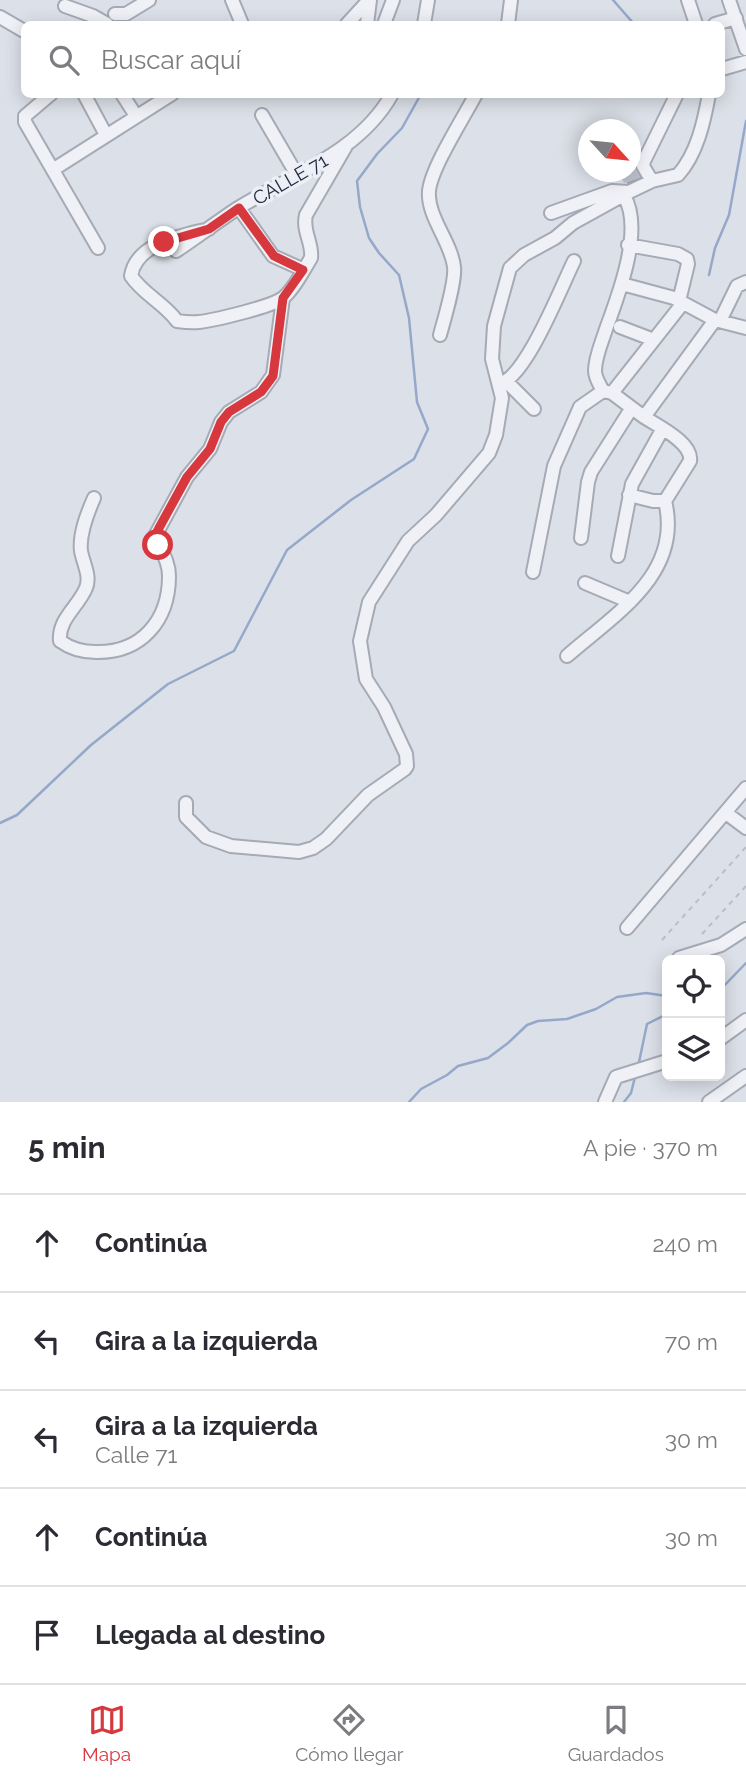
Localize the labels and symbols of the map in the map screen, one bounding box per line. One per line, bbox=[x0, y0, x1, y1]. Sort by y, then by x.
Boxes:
north arrow bbox=[578, 119, 641, 182]
street label: CALLE 71 bbox=[249, 149, 331, 209]
route end bbox=[148, 226, 179, 257]
route start bbox=[142, 529, 173, 560]

